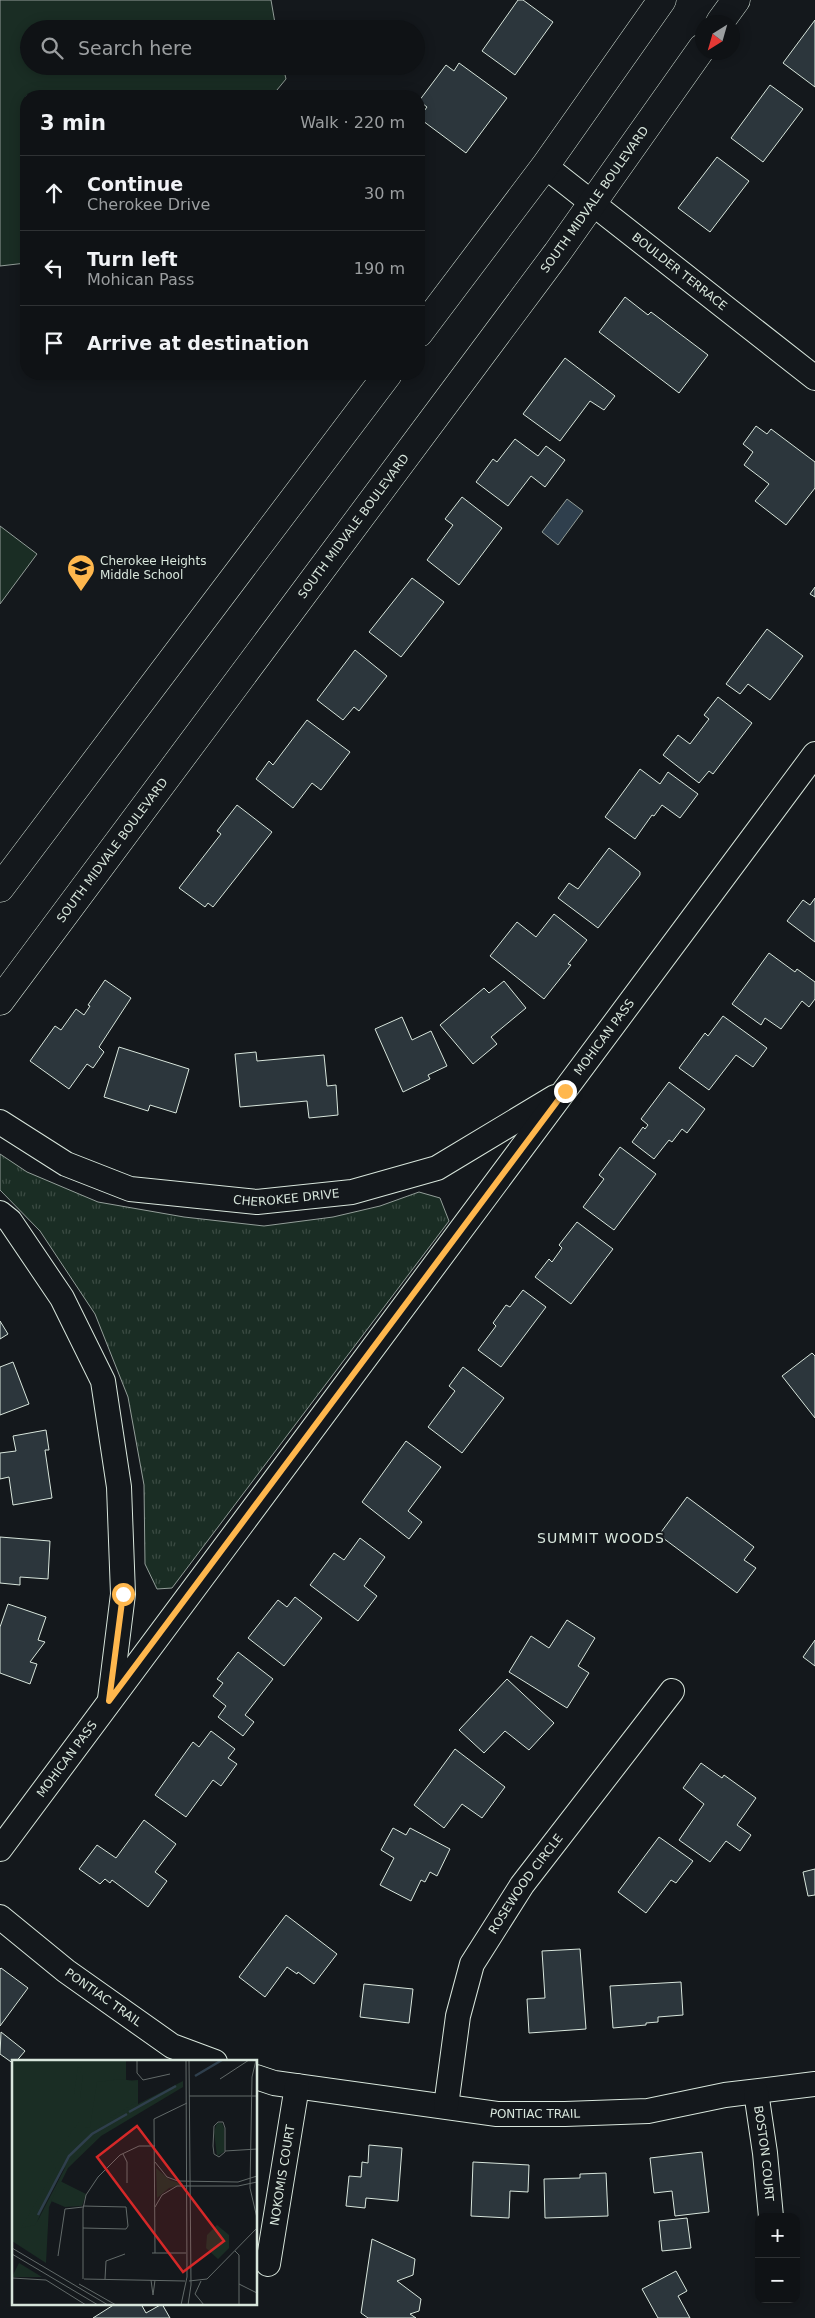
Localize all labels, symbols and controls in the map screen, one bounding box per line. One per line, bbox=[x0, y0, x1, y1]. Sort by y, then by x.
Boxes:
north arrow bbox=[695, 15, 740, 60]
search box bbox=[20, 20, 425, 75]
icon: search bbox=[38, 34, 66, 62]
text: Search here bbox=[78, 37, 192, 59]
text: 3 min bbox=[40, 111, 106, 135]
text: Walk · 220 m bbox=[300, 113, 405, 132]
street label: SOUTH MIDVALE BOULEVARD bbox=[538, 123, 651, 276]
text: Continue bbox=[87, 173, 183, 195]
icon: ahead bbox=[40, 179, 68, 207]
text: 30 m bbox=[364, 184, 405, 203]
text: Cherokee Drive bbox=[87, 195, 210, 214]
street label: BOULDER TERRACE bbox=[629, 230, 730, 313]
text: Turn left bbox=[87, 248, 178, 270]
icon: left bbox=[40, 254, 68, 282]
text: 190 m bbox=[354, 259, 405, 278]
text: Mohican Pass bbox=[87, 270, 194, 289]
icon: arrive bbox=[40, 329, 68, 357]
text: Arrive at destination bbox=[87, 332, 309, 354]
street label: SOUTH MIDVALE BOULEVARD bbox=[295, 451, 412, 601]
school or university icon: Cherokee Heights Middle School bbox=[66, 553, 96, 592]
place label: Cherokee Heights Middle School bbox=[100, 554, 206, 582]
street label: SOUTH MIDVALE BOULEVARD bbox=[54, 775, 171, 925]
street label: MOHICAN PASS bbox=[571, 996, 637, 1078]
route end bbox=[554, 1080, 577, 1103]
street label: CHEROKEE DRIVE bbox=[232, 1186, 340, 1209]
district label: SUMMIT WOODS bbox=[537, 1530, 665, 1546]
route start bbox=[112, 1583, 135, 1606]
street label: MOHICAN PASS bbox=[34, 1718, 100, 1800]
street label: ROSEWOOD CIRCLE bbox=[486, 1831, 566, 1937]
street label: PONTIAC TRAIL bbox=[62, 1966, 145, 2029]
inset map bbox=[12, 2060, 258, 2306]
street label: BOSTON COURT bbox=[751, 2105, 777, 2203]
street label: PONTIAC TRAIL bbox=[489, 2106, 581, 2121]
street label: NOKOMIS COURT bbox=[267, 2123, 298, 2227]
map controls bbox=[755, 2213, 800, 2303]
button: + bbox=[755, 2213, 800, 2258]
button: − bbox=[755, 2258, 800, 2303]

